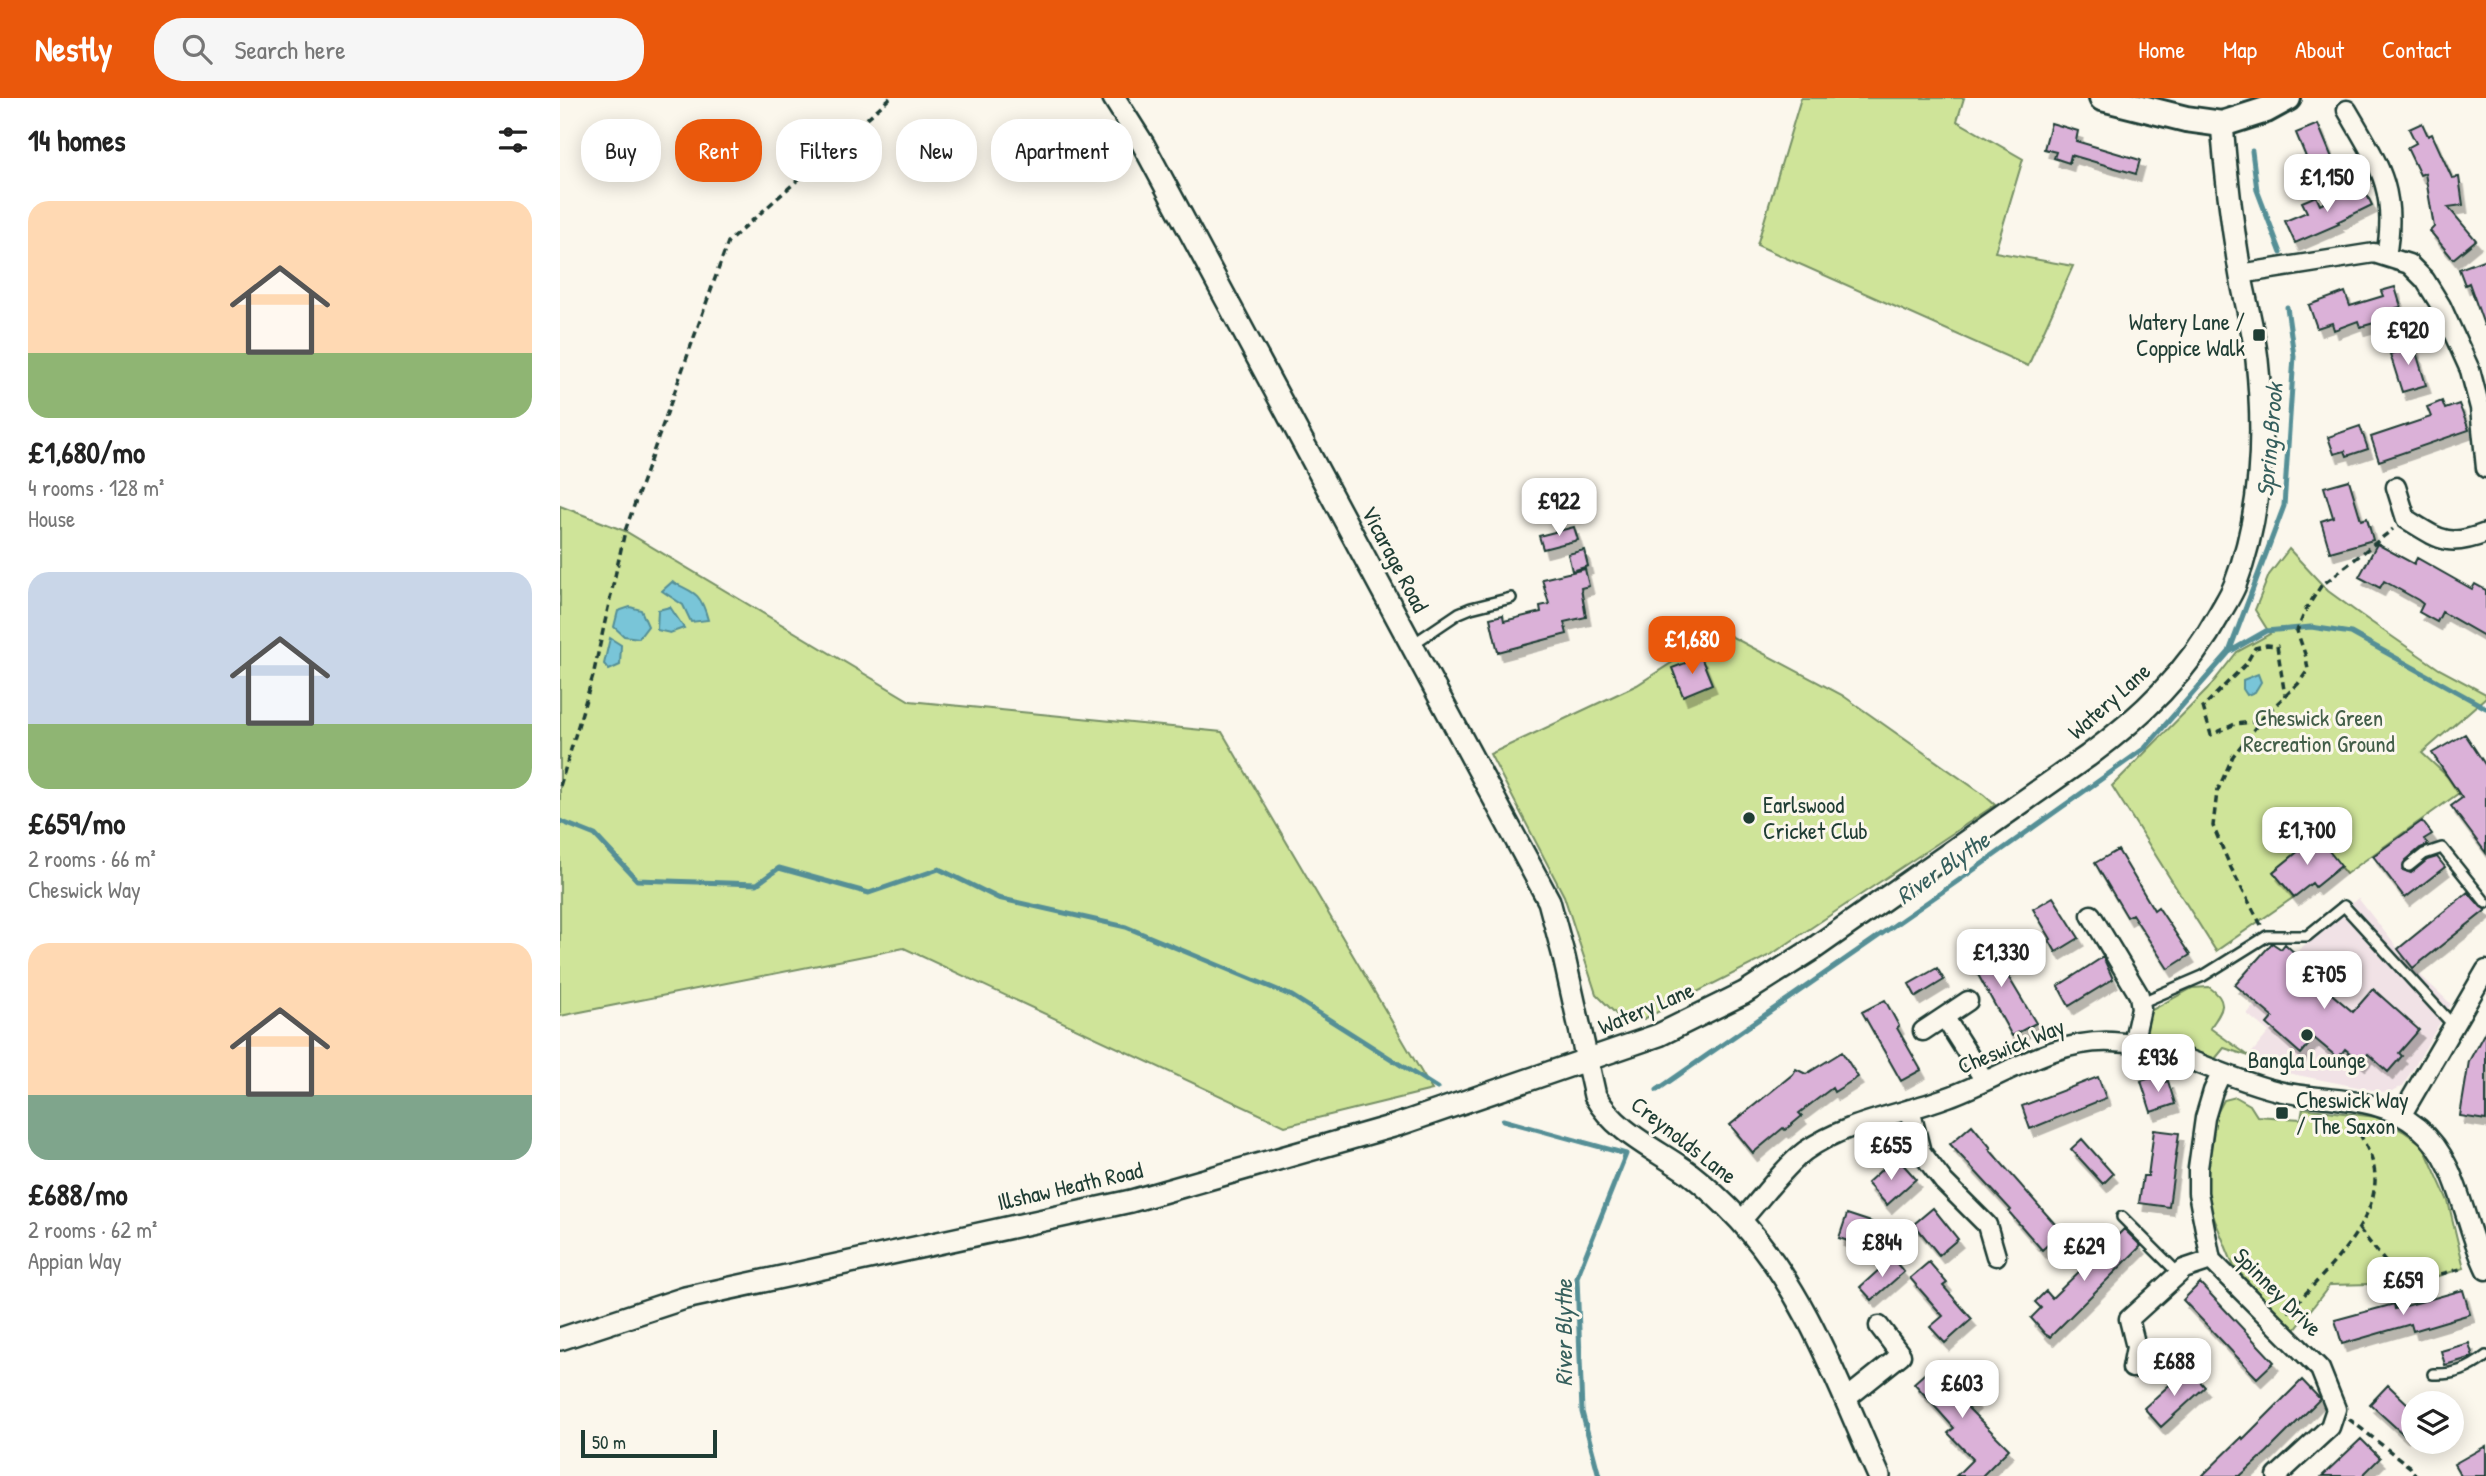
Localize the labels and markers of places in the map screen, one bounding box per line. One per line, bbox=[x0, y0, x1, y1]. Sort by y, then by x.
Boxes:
pin: £1,150 bbox=[2270, 155, 2384, 214]
place label: Watery Lane / Coppice Walk bbox=[2129, 306, 2245, 363]
pin: £920 bbox=[2367, 308, 2449, 367]
marker: Watery Lane / Coppice Walk bbox=[2251, 327, 2267, 343]
pin: £922 bbox=[1518, 478, 1600, 538]
pin: £1,680 bbox=[1635, 616, 1749, 676]
place label: Earlswood Cricket Club bbox=[1763, 789, 1868, 846]
pin: £1,700 bbox=[2250, 808, 2364, 867]
marker: Earlswood Cricket Club bbox=[1741, 810, 1757, 826]
pin: £1,330 bbox=[1944, 930, 2058, 989]
pin: £705 bbox=[2283, 951, 2365, 1011]
marker: Bangla Lounge bbox=[2299, 1027, 2315, 1043]
pin: £936 bbox=[2117, 1034, 2199, 1094]
place label: Bangla Lounge bbox=[2248, 1044, 2366, 1075]
place label: Cheswick Way / The Saxon bbox=[2296, 1084, 2409, 1141]
marker: Cheswick Way / The Saxon bbox=[2274, 1105, 2290, 1121]
pin: £655 bbox=[1850, 1122, 1932, 1182]
pin: £844 bbox=[1841, 1220, 1923, 1279]
pin: £629 bbox=[2043, 1224, 2125, 1283]
pin: £659 bbox=[2362, 1258, 2444, 1317]
pin: £688 bbox=[2133, 1338, 2215, 1398]
pin: £603 bbox=[1921, 1360, 2003, 1420]

